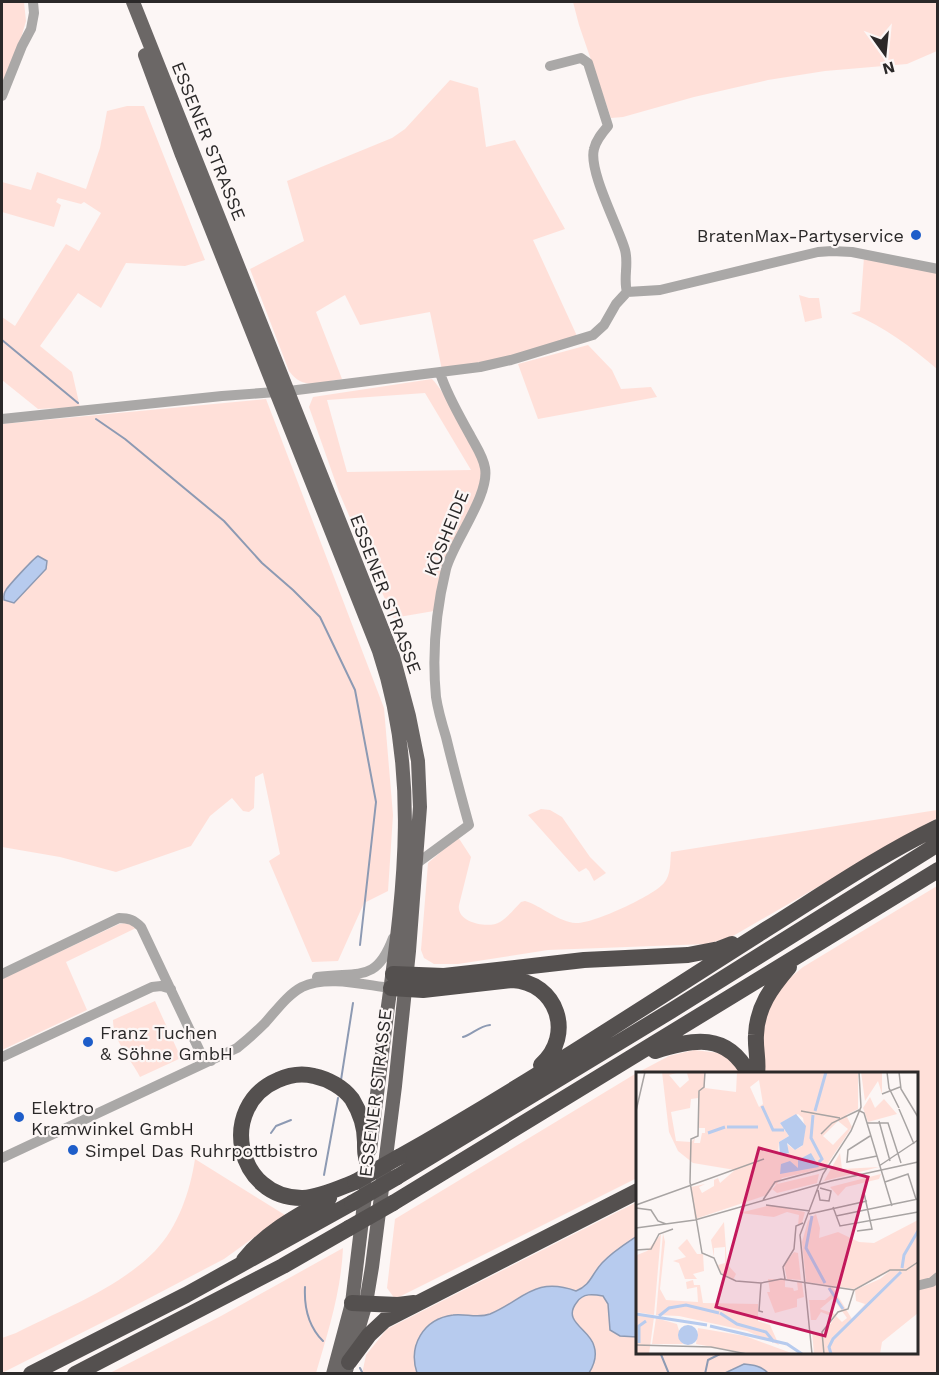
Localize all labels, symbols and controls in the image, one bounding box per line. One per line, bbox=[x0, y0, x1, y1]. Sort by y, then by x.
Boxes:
north arrow bbox=[855, 24, 915, 84]
text: N bbox=[881, 57, 897, 79]
street label: ESSENER STRASSE bbox=[168, 59, 250, 223]
place label: BratenMax-Partyservice bbox=[697, 225, 904, 246]
marker: BratenMax-Partyservice bbox=[909, 228, 923, 242]
street label: KÖSHEIDE bbox=[419, 487, 473, 579]
street label: ESSENER STRASSE bbox=[346, 511, 426, 677]
street label: ESSENER STRASSE bbox=[354, 1008, 396, 1178]
place label: Franz Tuchen & Söhne GmbH bbox=[100, 1022, 233, 1064]
marker: Franz Tuchen & Söhne GmbH bbox=[81, 1035, 95, 1049]
inset map bbox=[636, 1072, 918, 1354]
place label: Elektro Kramwinkel GmbH bbox=[31, 1097, 194, 1139]
marker: Elektro Kramwinkel GmbH bbox=[12, 1110, 26, 1124]
place label: Simpel Das Ruhrpottbistro bbox=[85, 1140, 318, 1161]
marker: Simpel Das Ruhrpottbistro bbox=[66, 1143, 80, 1157]

